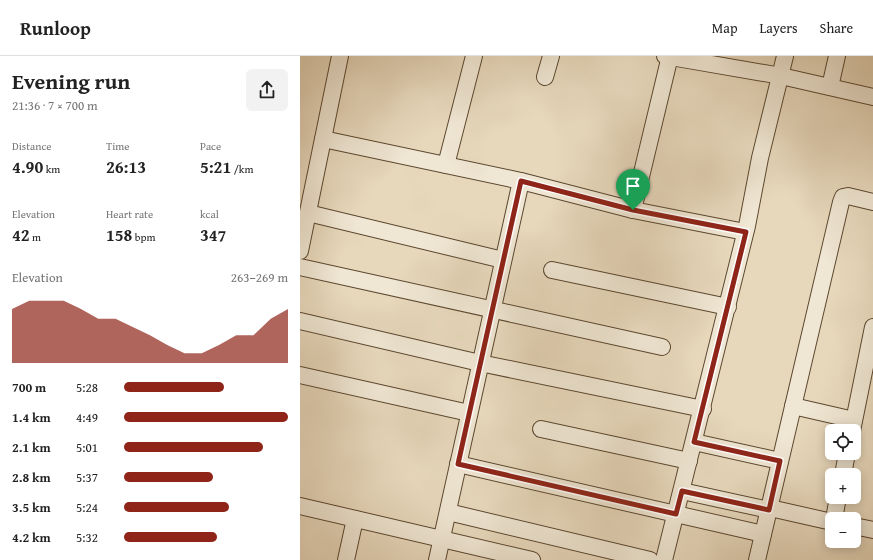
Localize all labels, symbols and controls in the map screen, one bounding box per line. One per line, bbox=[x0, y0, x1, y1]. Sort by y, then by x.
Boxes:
text: Runloop bbox=[20, 14, 91, 42]
text: Map bbox=[712, 18, 738, 38]
text: Layers bbox=[760, 18, 798, 38]
text: Share bbox=[820, 18, 853, 38]
text: Evening run bbox=[12, 65, 130, 97]
button: share bbox=[246, 69, 288, 111]
text: 21:36 · 7 × 700 m bbox=[12, 96, 98, 115]
text: Distance bbox=[12, 138, 51, 154]
text: Time bbox=[106, 138, 129, 154]
text: Pace bbox=[200, 138, 221, 154]
text: 4.90 bbox=[12, 154, 43, 179]
text: 26:13 bbox=[106, 154, 146, 179]
text: 5:21 bbox=[200, 154, 231, 179]
text: km bbox=[43, 161, 60, 177]
text: /km bbox=[231, 161, 253, 177]
pin bbox=[616, 169, 650, 210]
icon: arrive bbox=[622, 175, 644, 197]
text: Elevation bbox=[12, 206, 55, 222]
text: Heart rate bbox=[106, 206, 153, 222]
text: kcal bbox=[200, 206, 219, 222]
text: 42 bbox=[12, 222, 30, 247]
text: 158 bbox=[106, 222, 132, 247]
text: 347 bbox=[200, 222, 226, 247]
text: m bbox=[30, 229, 41, 245]
text: bpm bbox=[132, 229, 155, 245]
text: Elevation bbox=[12, 268, 63, 287]
text: 263–269 m bbox=[231, 268, 288, 287]
text: 700 m bbox=[12, 378, 46, 397]
text: 5:28 bbox=[76, 378, 98, 397]
text: 1.4 km bbox=[12, 408, 51, 427]
text: 4:49 bbox=[76, 408, 98, 427]
map controls bbox=[825, 424, 861, 548]
button: locate bbox=[825, 424, 861, 460]
text: 2.1 km bbox=[12, 438, 51, 457]
text: 5:01 bbox=[76, 438, 98, 457]
text: 2.8 km bbox=[12, 468, 51, 487]
text: 5:37 bbox=[76, 468, 98, 487]
button: + bbox=[825, 468, 861, 504]
text: 3.5 km bbox=[12, 498, 51, 517]
text: 5:24 bbox=[76, 498, 98, 517]
button: − bbox=[825, 512, 861, 548]
text: 4.2 km bbox=[12, 528, 51, 547]
text: 5:32 bbox=[76, 528, 98, 547]

